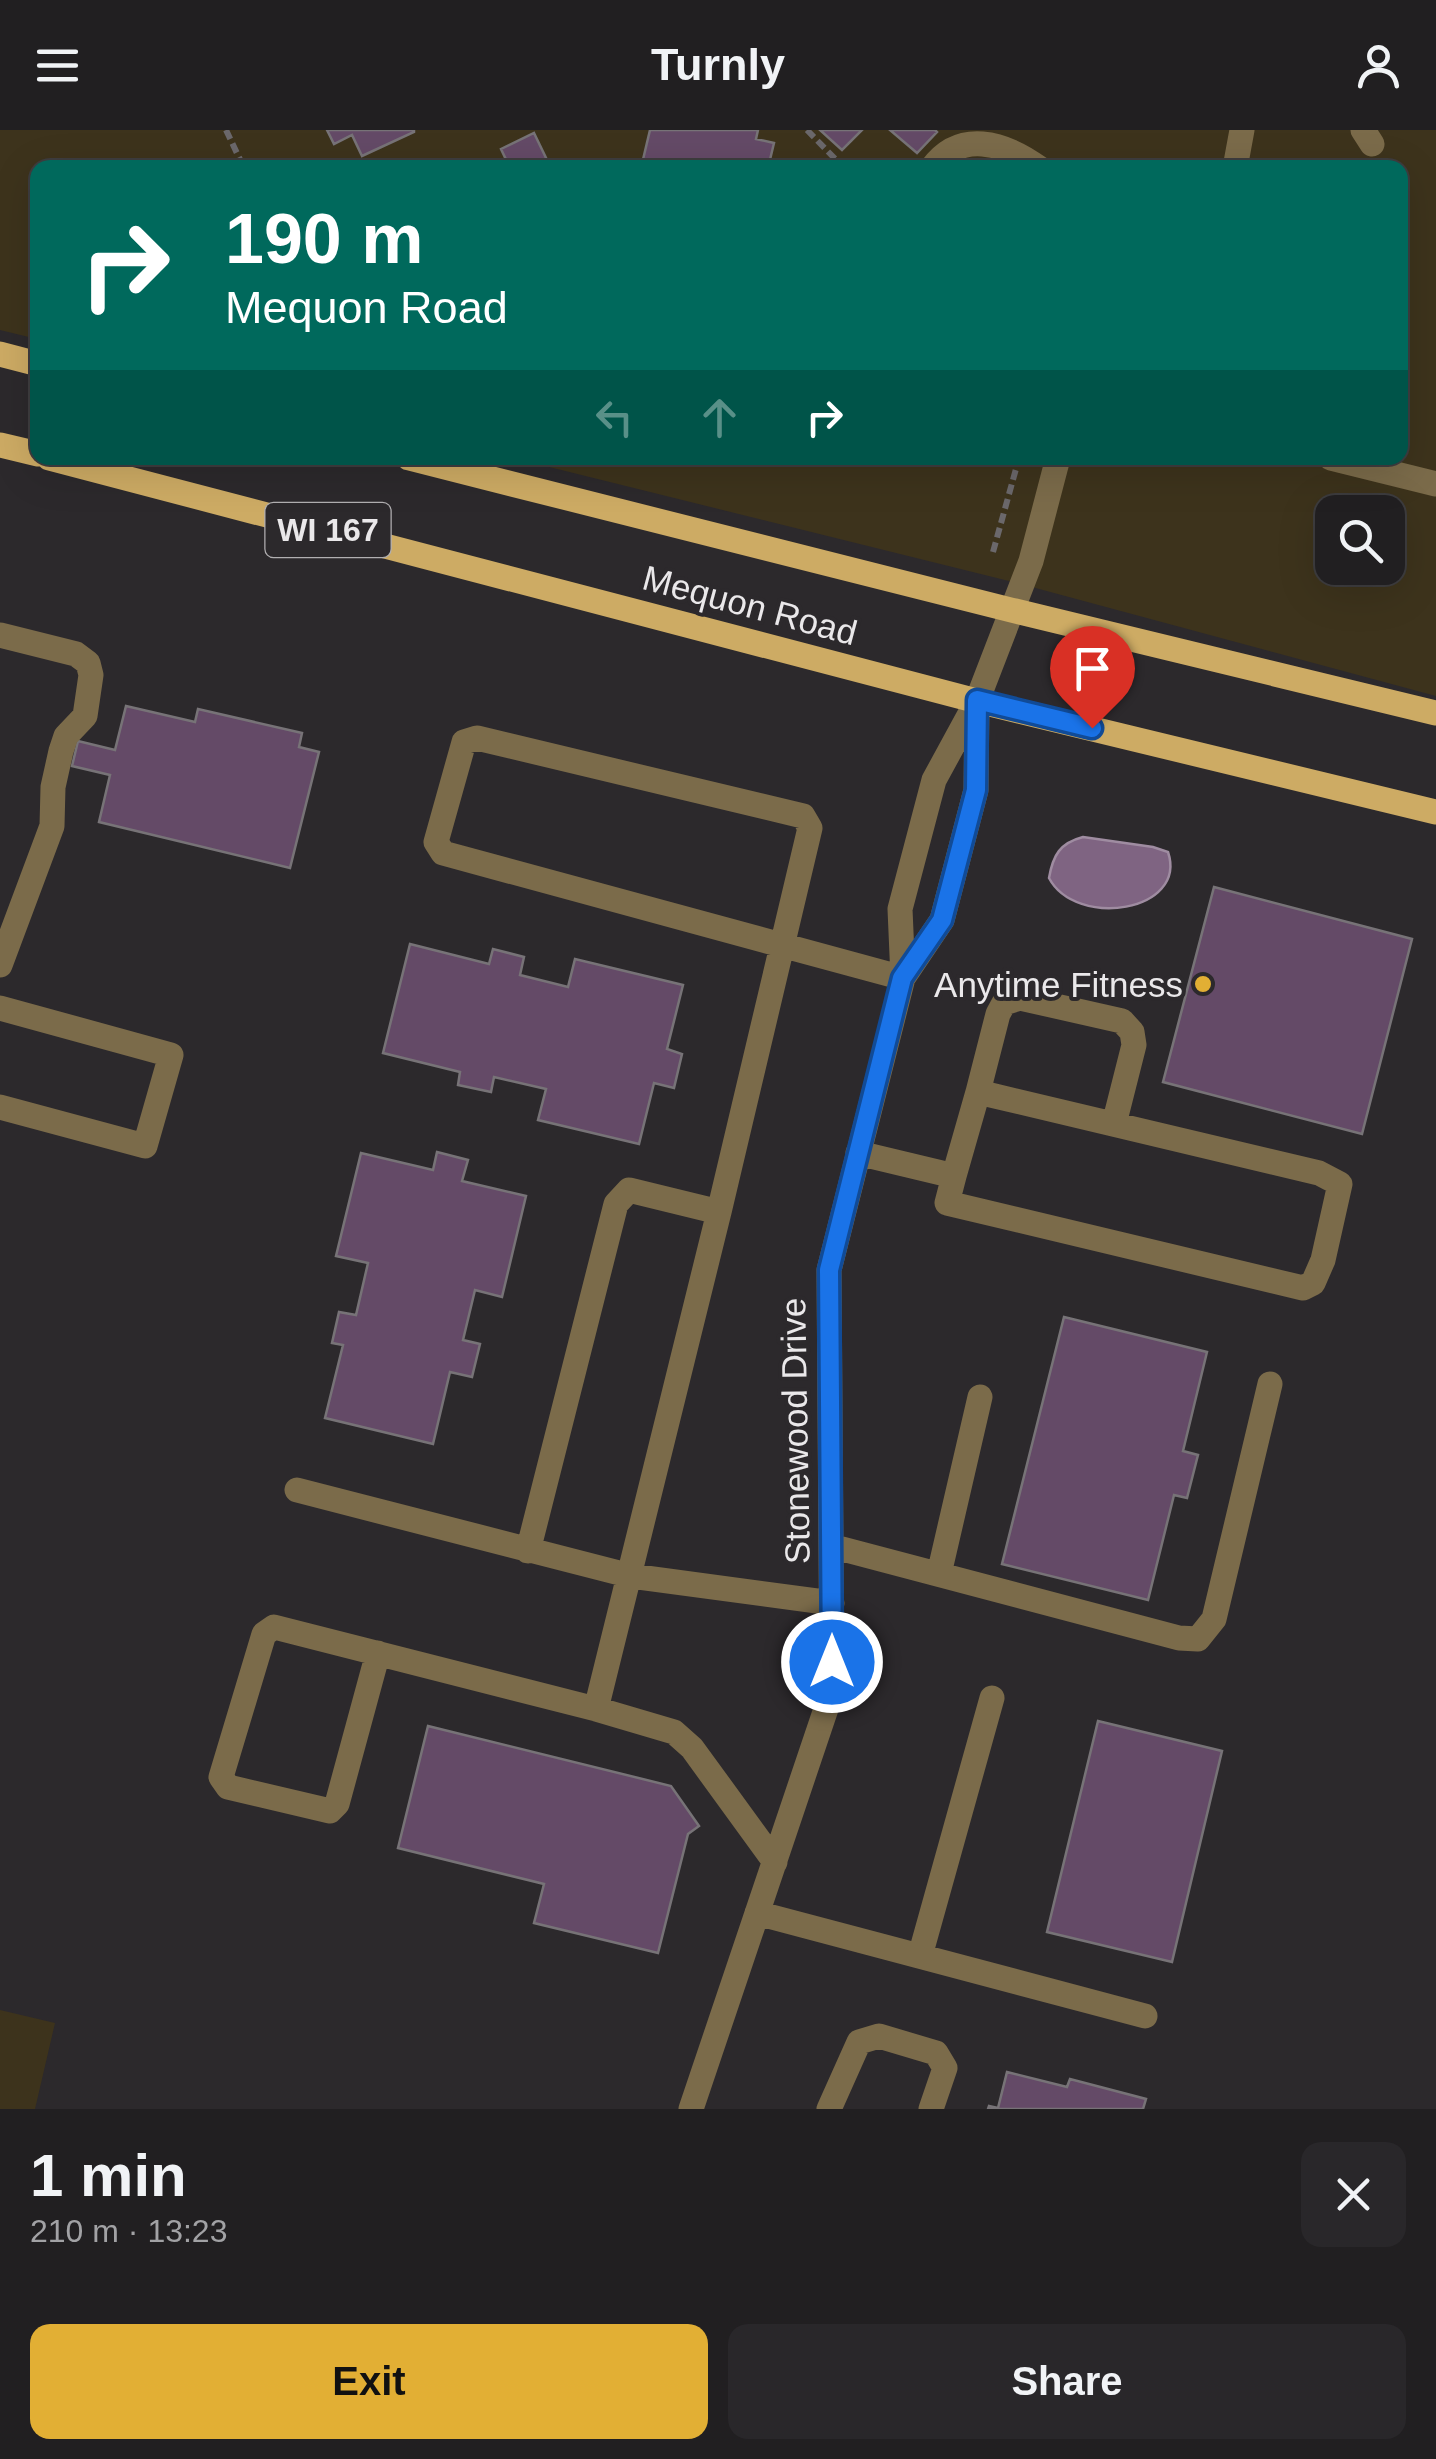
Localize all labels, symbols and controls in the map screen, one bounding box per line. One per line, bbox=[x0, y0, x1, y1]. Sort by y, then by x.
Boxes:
icon: menu bbox=[30, 38, 85, 93]
icon: person bbox=[1351, 38, 1406, 93]
text: Turnly bbox=[651, 39, 785, 90]
icon: right bbox=[60, 200, 190, 330]
text: 190 m bbox=[225, 200, 423, 278]
text: Mequon Road bbox=[225, 282, 508, 333]
icon: left bbox=[587, 390, 642, 445]
icon: ahead bbox=[692, 390, 747, 445]
icon: right bbox=[797, 390, 852, 445]
map controls bbox=[1315, 495, 1405, 585]
button: search bbox=[1315, 495, 1405, 585]
road number: WI 167 bbox=[266, 503, 390, 557]
street label: Mequon Road bbox=[639, 558, 861, 652]
pin bbox=[1050, 626, 1135, 729]
icon: arrive bbox=[1065, 641, 1120, 696]
place label: Anytime Fitness bbox=[934, 965, 1183, 1004]
marker: Anytime Fitness bbox=[1192, 973, 1214, 995]
street label: Stonewood Drive bbox=[773, 1297, 817, 1565]
position arrow bbox=[780, 1610, 884, 1714]
text: 1 min bbox=[30, 2142, 187, 2209]
button: close bbox=[1301, 2142, 1406, 2247]
text: 210 m · 13:23 bbox=[30, 2213, 227, 2249]
button: Exit bbox=[30, 2324, 708, 2439]
button: Share bbox=[728, 2324, 1406, 2439]

